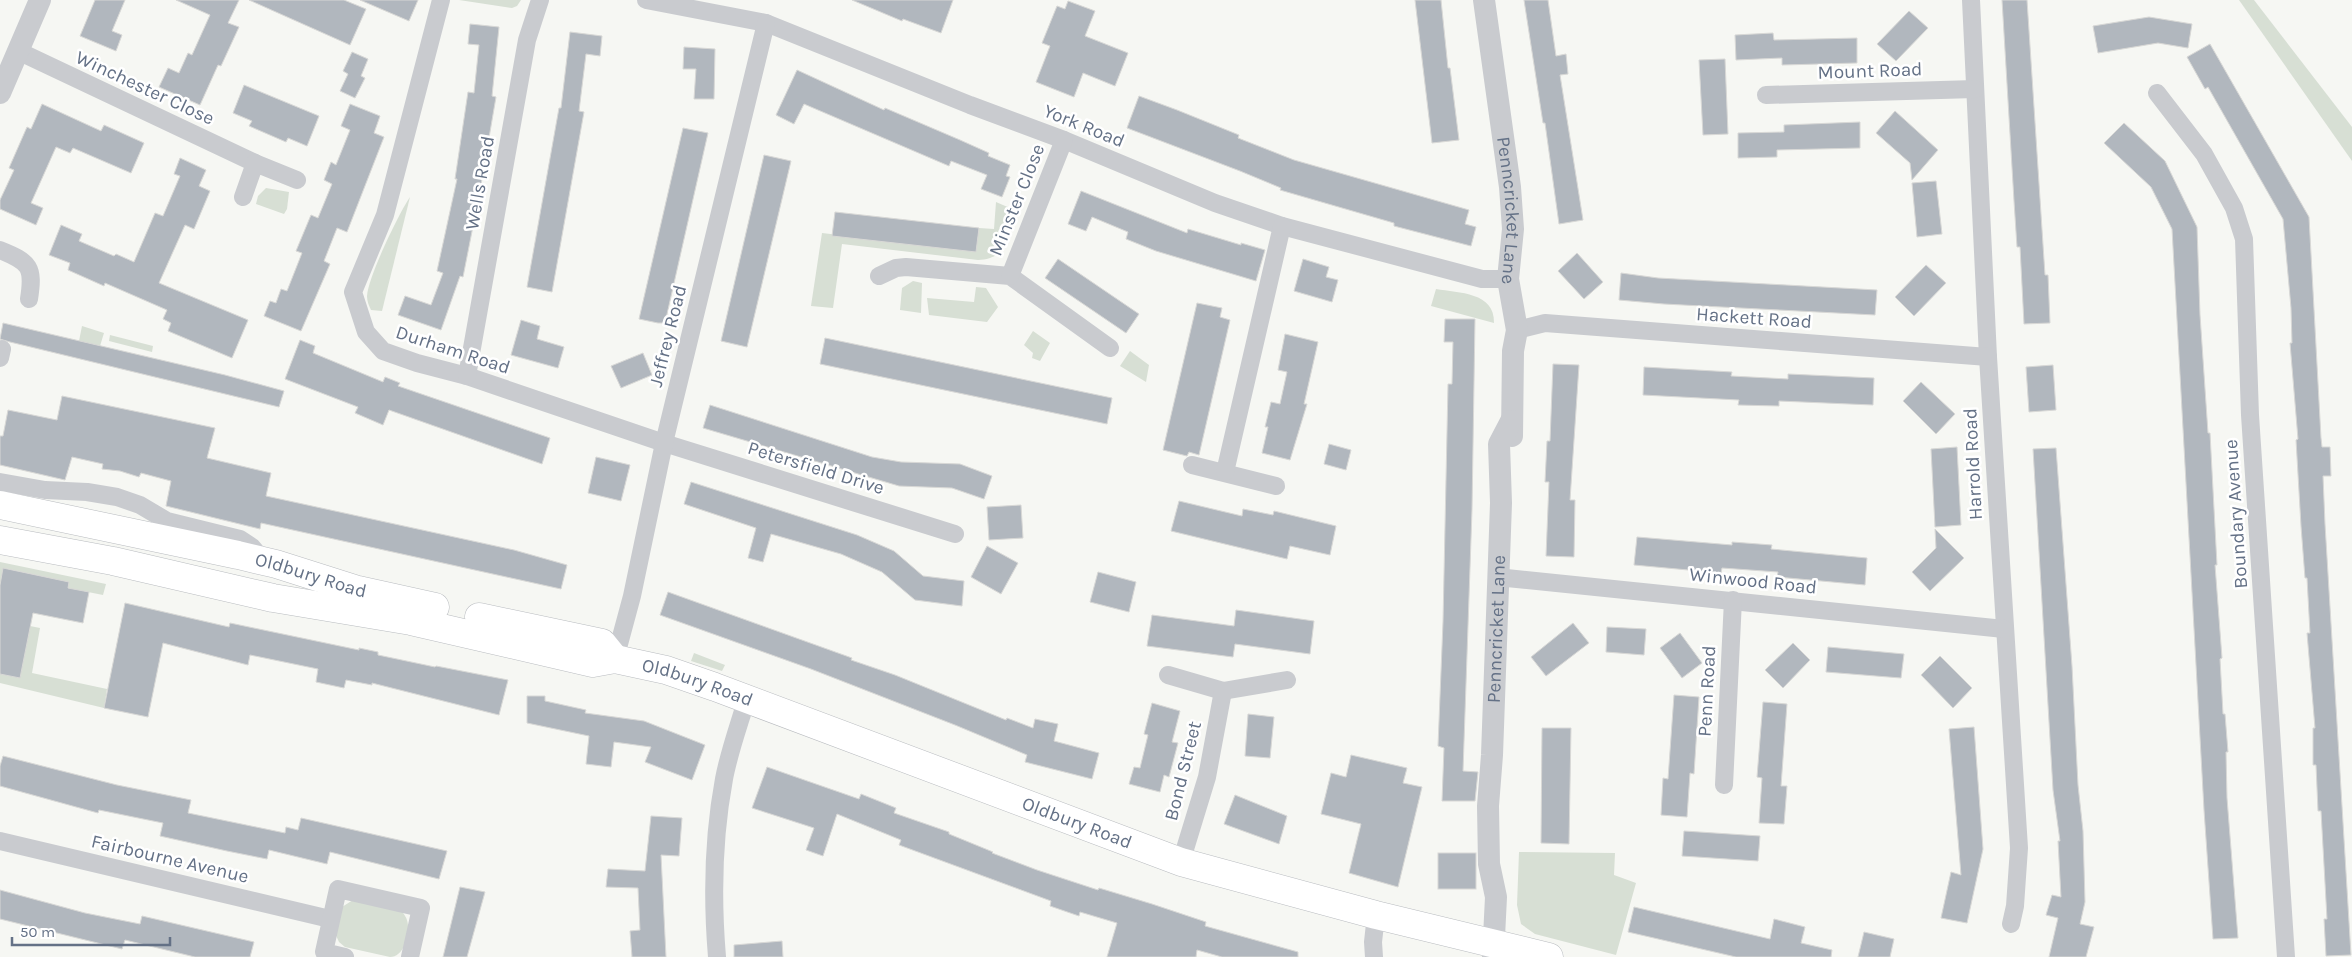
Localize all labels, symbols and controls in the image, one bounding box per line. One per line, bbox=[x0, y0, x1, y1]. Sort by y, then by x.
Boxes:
street label: Winchester Close bbox=[72, 46, 218, 130]
street label: Mount Road bbox=[1817, 58, 1923, 84]
street label: York Road bbox=[1040, 100, 1128, 152]
street label: Wells Road bbox=[461, 134, 499, 232]
street label: Penncricket Lane bbox=[1492, 135, 1524, 286]
street label: Minster Close bbox=[985, 141, 1049, 259]
street label: Jeffrey Road bbox=[645, 283, 691, 389]
street label: Hackett Road bbox=[1695, 303, 1813, 333]
street label: Durham Road bbox=[393, 321, 513, 379]
street label: Harrold Road bbox=[1959, 407, 1987, 521]
street label: Petersfield Drive bbox=[745, 437, 887, 499]
street label: Boundary Avenue bbox=[2220, 439, 2252, 589]
street label: Oldbury Road bbox=[253, 548, 369, 603]
street label: Penncricket Lane bbox=[1483, 555, 1510, 703]
street label: Winwood Road bbox=[1688, 563, 1818, 599]
street label: Penn Road bbox=[1694, 645, 1720, 737]
street label: Oldbury Road bbox=[640, 654, 756, 711]
street label: Bond Street bbox=[1160, 719, 1206, 823]
street label: Oldbury Road bbox=[1019, 792, 1135, 854]
street label: Fairbourne Avenue bbox=[89, 830, 251, 888]
scale bar bbox=[12, 914, 170, 946]
text: 50 m bbox=[20, 923, 55, 941]

